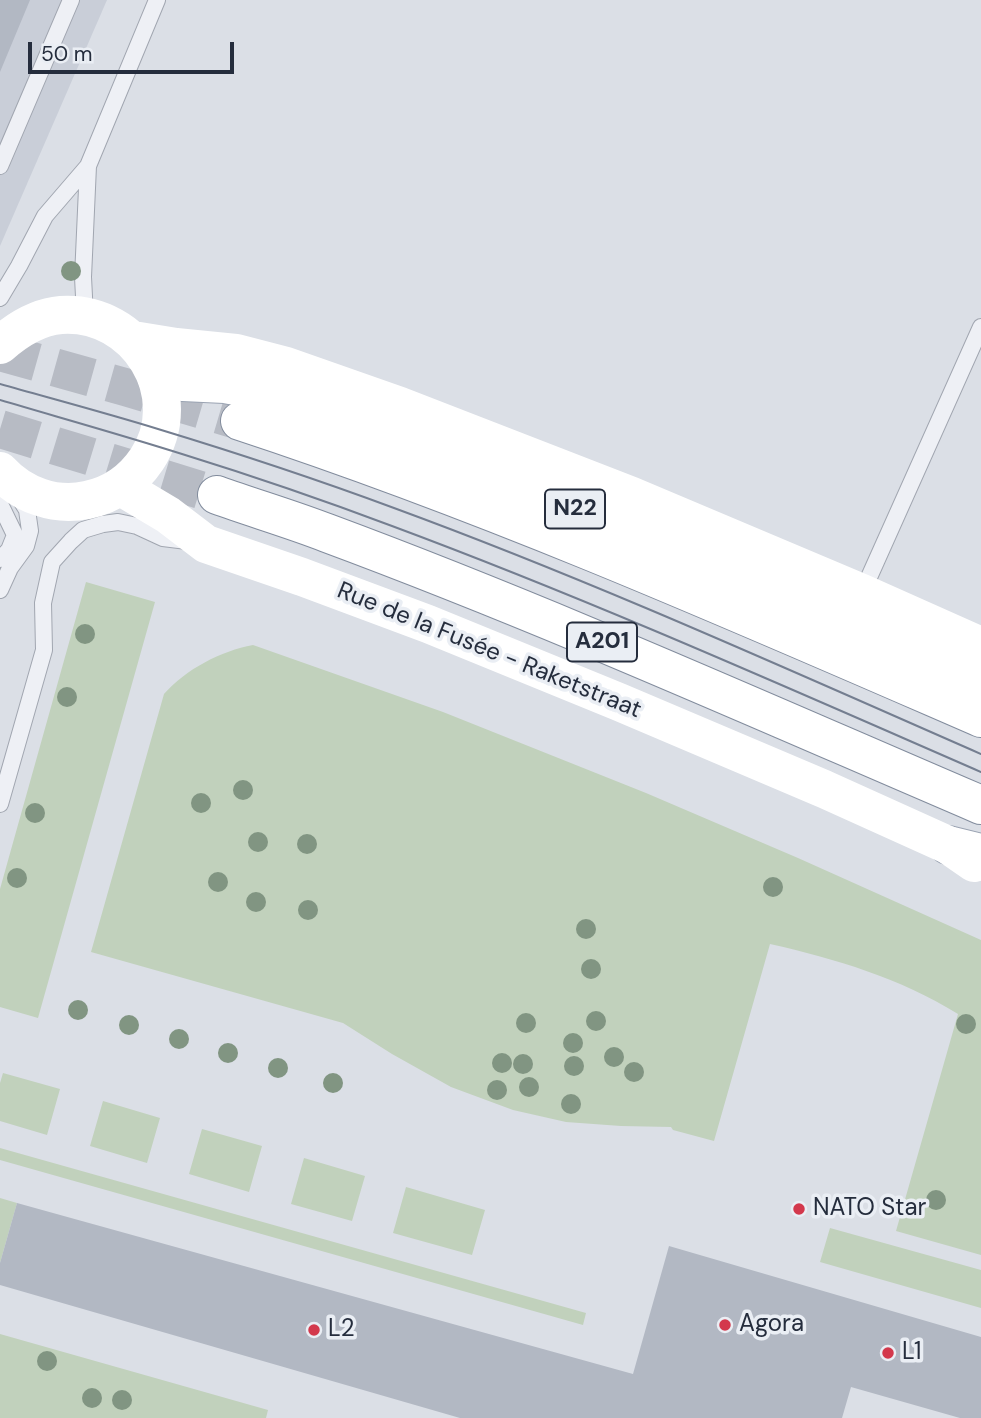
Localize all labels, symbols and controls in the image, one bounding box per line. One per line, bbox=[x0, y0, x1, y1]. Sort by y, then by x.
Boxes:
scale bar bbox=[32, 28, 238, 72]
text: 50 m bbox=[41, 40, 92, 68]
road number: N22 bbox=[545, 489, 605, 528]
street label: Rue de la Fusée - Raketstraat bbox=[333, 577, 645, 725]
road number: A201 bbox=[567, 622, 637, 662]
place label: NATO Star bbox=[813, 1195, 926, 1223]
marker: NATO Star bbox=[791, 1201, 807, 1217]
place label: Agora bbox=[739, 1311, 804, 1339]
place label: L2 bbox=[328, 1316, 354, 1344]
marker: Agora bbox=[717, 1317, 733, 1333]
marker: L2 bbox=[306, 1322, 322, 1338]
place label: L1 bbox=[902, 1339, 921, 1367]
marker: L1 bbox=[880, 1345, 896, 1361]

